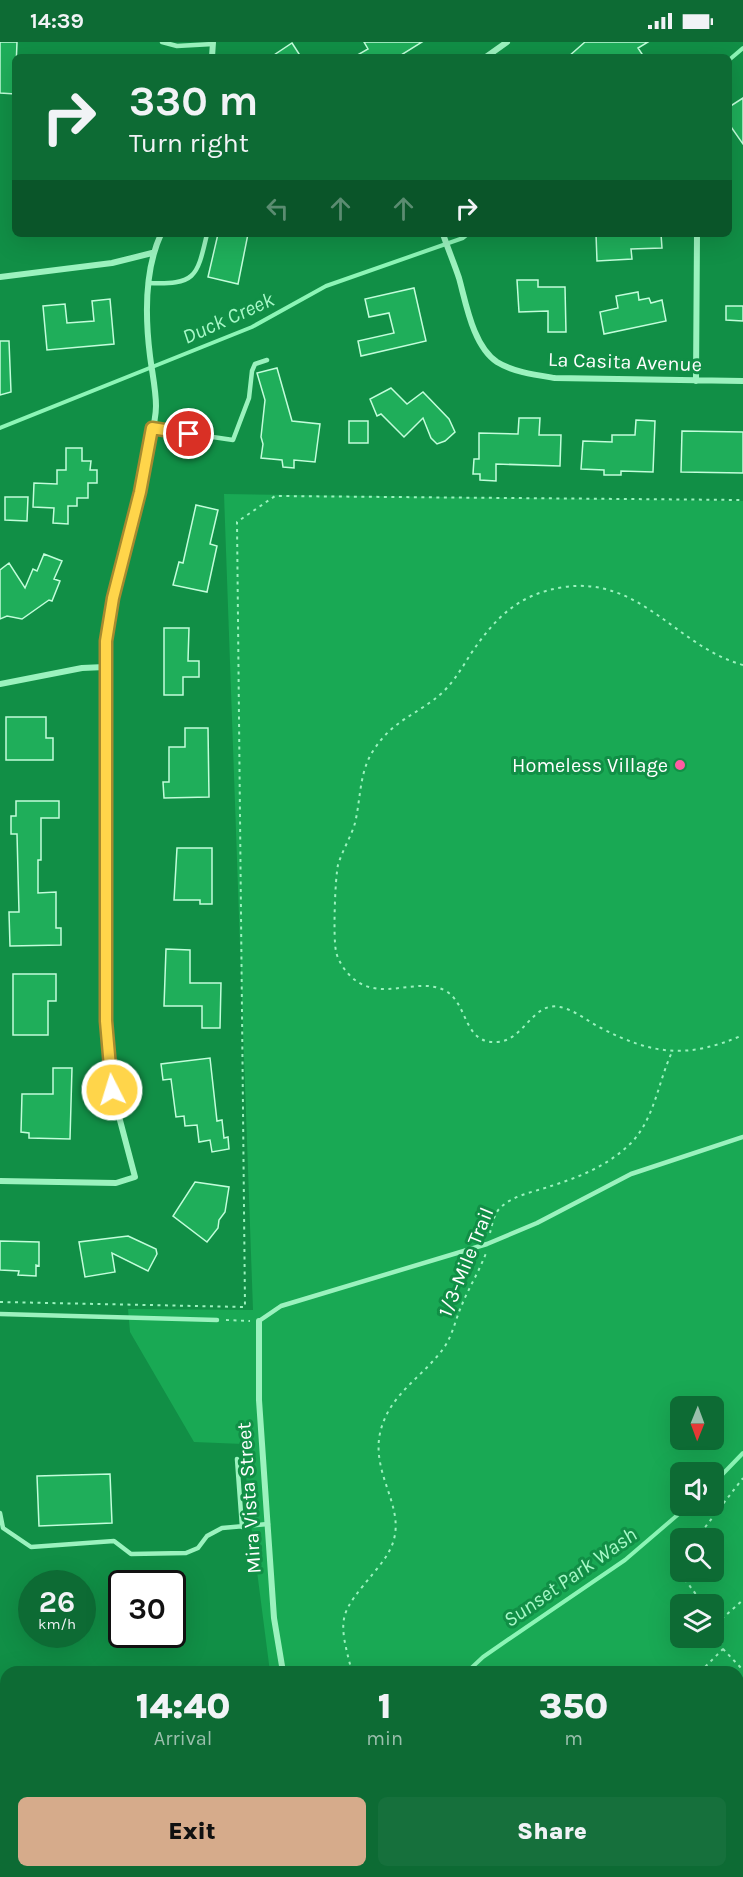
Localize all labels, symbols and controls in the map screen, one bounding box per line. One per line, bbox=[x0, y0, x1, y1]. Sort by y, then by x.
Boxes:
text: 14:39 bbox=[30, 8, 84, 34]
text: 330 m bbox=[129, 76, 258, 126]
icon: right bbox=[30, 78, 108, 156]
text: Turn right bbox=[129, 127, 249, 159]
icon: left bbox=[261, 192, 294, 225]
icon: ahead bbox=[324, 192, 357, 225]
icon: ahead bbox=[387, 192, 420, 225]
icon: right bbox=[450, 192, 483, 225]
water label: Duck Creek bbox=[178, 287, 278, 349]
street label: La Casita Avenue bbox=[548, 348, 702, 376]
pin bbox=[163, 408, 214, 459]
icon: arrive bbox=[172, 417, 205, 450]
place label: Homeless Village bbox=[512, 754, 668, 777]
marker: Homeless Village bbox=[673, 758, 687, 772]
position arrow bbox=[80, 1058, 144, 1122]
street label: 1/3-Mile Trail bbox=[434, 1204, 498, 1320]
north arrow bbox=[670, 1396, 724, 1450]
map controls bbox=[670, 1396, 724, 1648]
street label: Mira Vista Street bbox=[232, 1421, 266, 1575]
button: sound bbox=[670, 1462, 724, 1516]
water label: Sunset Park Wash bbox=[499, 1522, 641, 1632]
button: search bbox=[670, 1528, 724, 1582]
speed limit sign: 30 bbox=[108, 1570, 186, 1648]
text: 26 bbox=[39, 1584, 75, 1620]
button: layers bbox=[670, 1594, 724, 1648]
text: km/h bbox=[38, 1615, 76, 1633]
text: 14:40 bbox=[136, 1685, 231, 1727]
text: 1 bbox=[378, 1685, 392, 1727]
text: 350 bbox=[539, 1685, 608, 1727]
text: Arrival bbox=[154, 1727, 212, 1750]
text: min bbox=[366, 1727, 403, 1750]
text: m bbox=[564, 1727, 583, 1750]
button: Exit bbox=[18, 1797, 366, 1866]
button: Share bbox=[378, 1797, 726, 1866]

